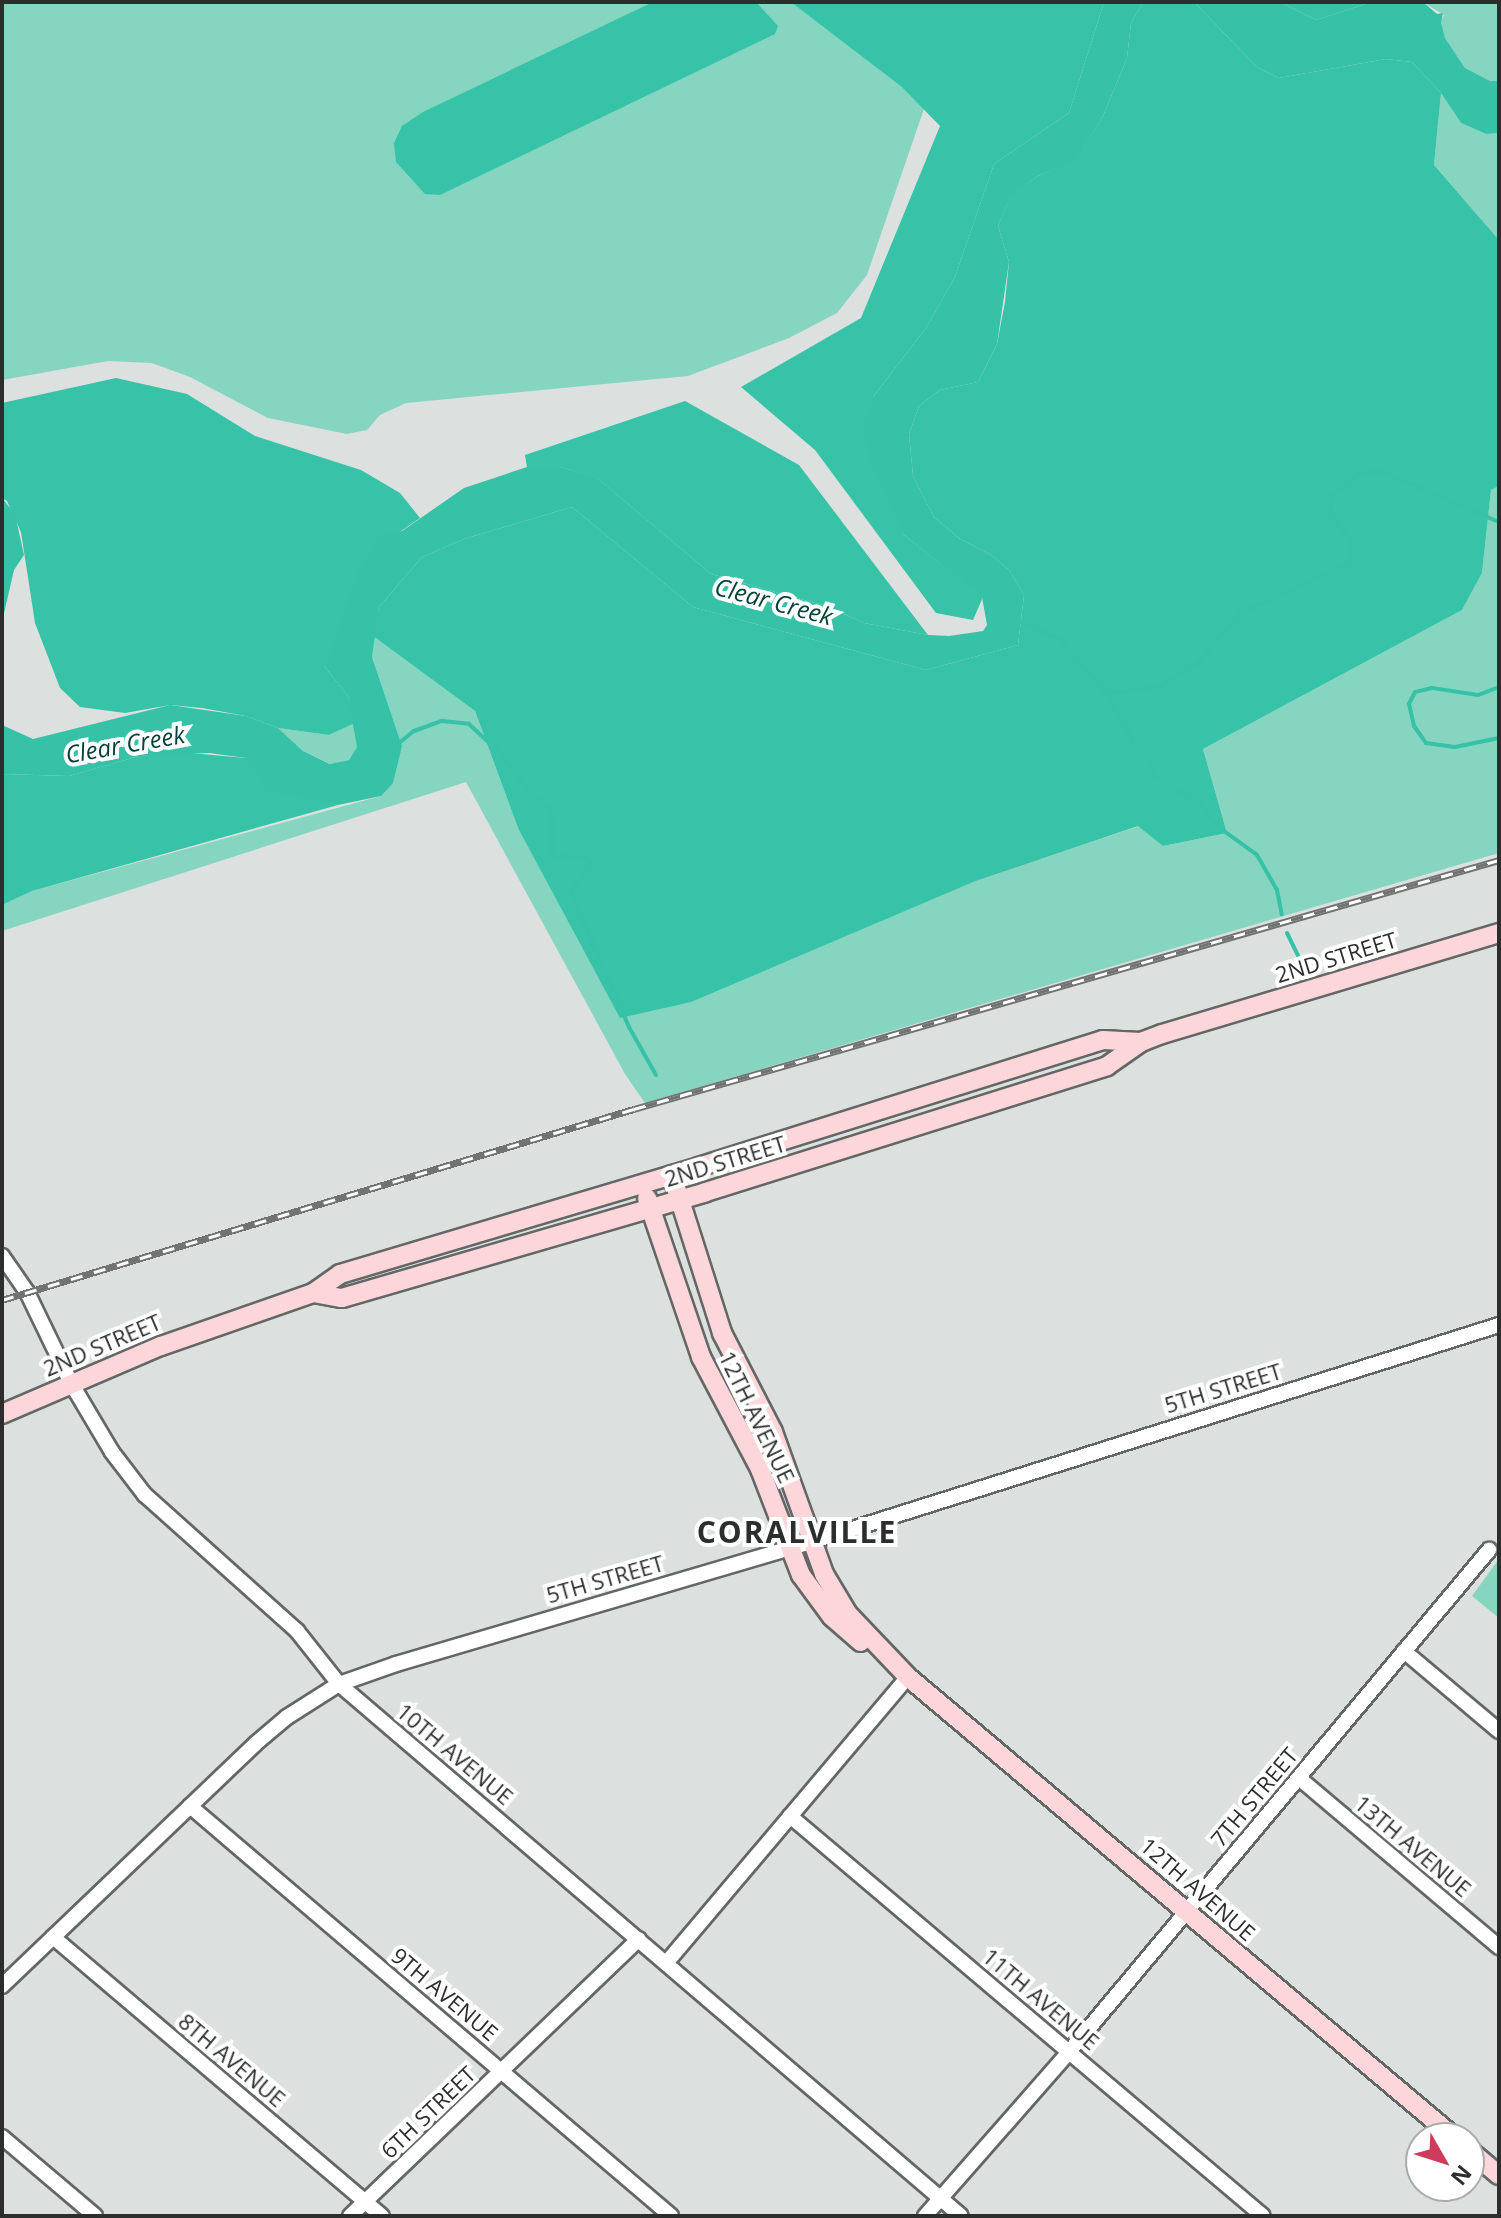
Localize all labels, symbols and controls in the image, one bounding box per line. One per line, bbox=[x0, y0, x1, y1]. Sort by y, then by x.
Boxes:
water label: Clear Creek bbox=[712, 571, 836, 631]
water label: Clear Creek bbox=[63, 719, 187, 769]
street label: 2ND STREET bbox=[1272, 926, 1400, 988]
street label: 2ND STREET bbox=[661, 1130, 789, 1192]
street label: 2ND STREET bbox=[39, 1308, 165, 1382]
street label: 12TH AVENUE bbox=[714, 1347, 800, 1487]
street label: 5TH STREET bbox=[1161, 1358, 1285, 1418]
district label: CORALVILLE bbox=[697, 1514, 897, 1550]
street label: 5TH STREET bbox=[543, 1550, 667, 1608]
street label: 10TH AVENUE bbox=[392, 1698, 518, 1810]
street label: 7TH STREET bbox=[1205, 1742, 1303, 1852]
street label: 13TH AVENUE bbox=[1350, 1790, 1476, 1902]
street label: 12TH AVENUE bbox=[1135, 1832, 1261, 1946]
street label: 9TH AVENUE bbox=[386, 1942, 504, 2046]
street label: 11TH AVENUE bbox=[978, 1943, 1104, 2055]
street label: 8TH AVENUE bbox=[173, 2008, 291, 2112]
street label: 6TH STREET bbox=[375, 2060, 481, 2164]
north arrow bbox=[1405, 2122, 1485, 2202]
text: N bbox=[1445, 2159, 1479, 2192]

